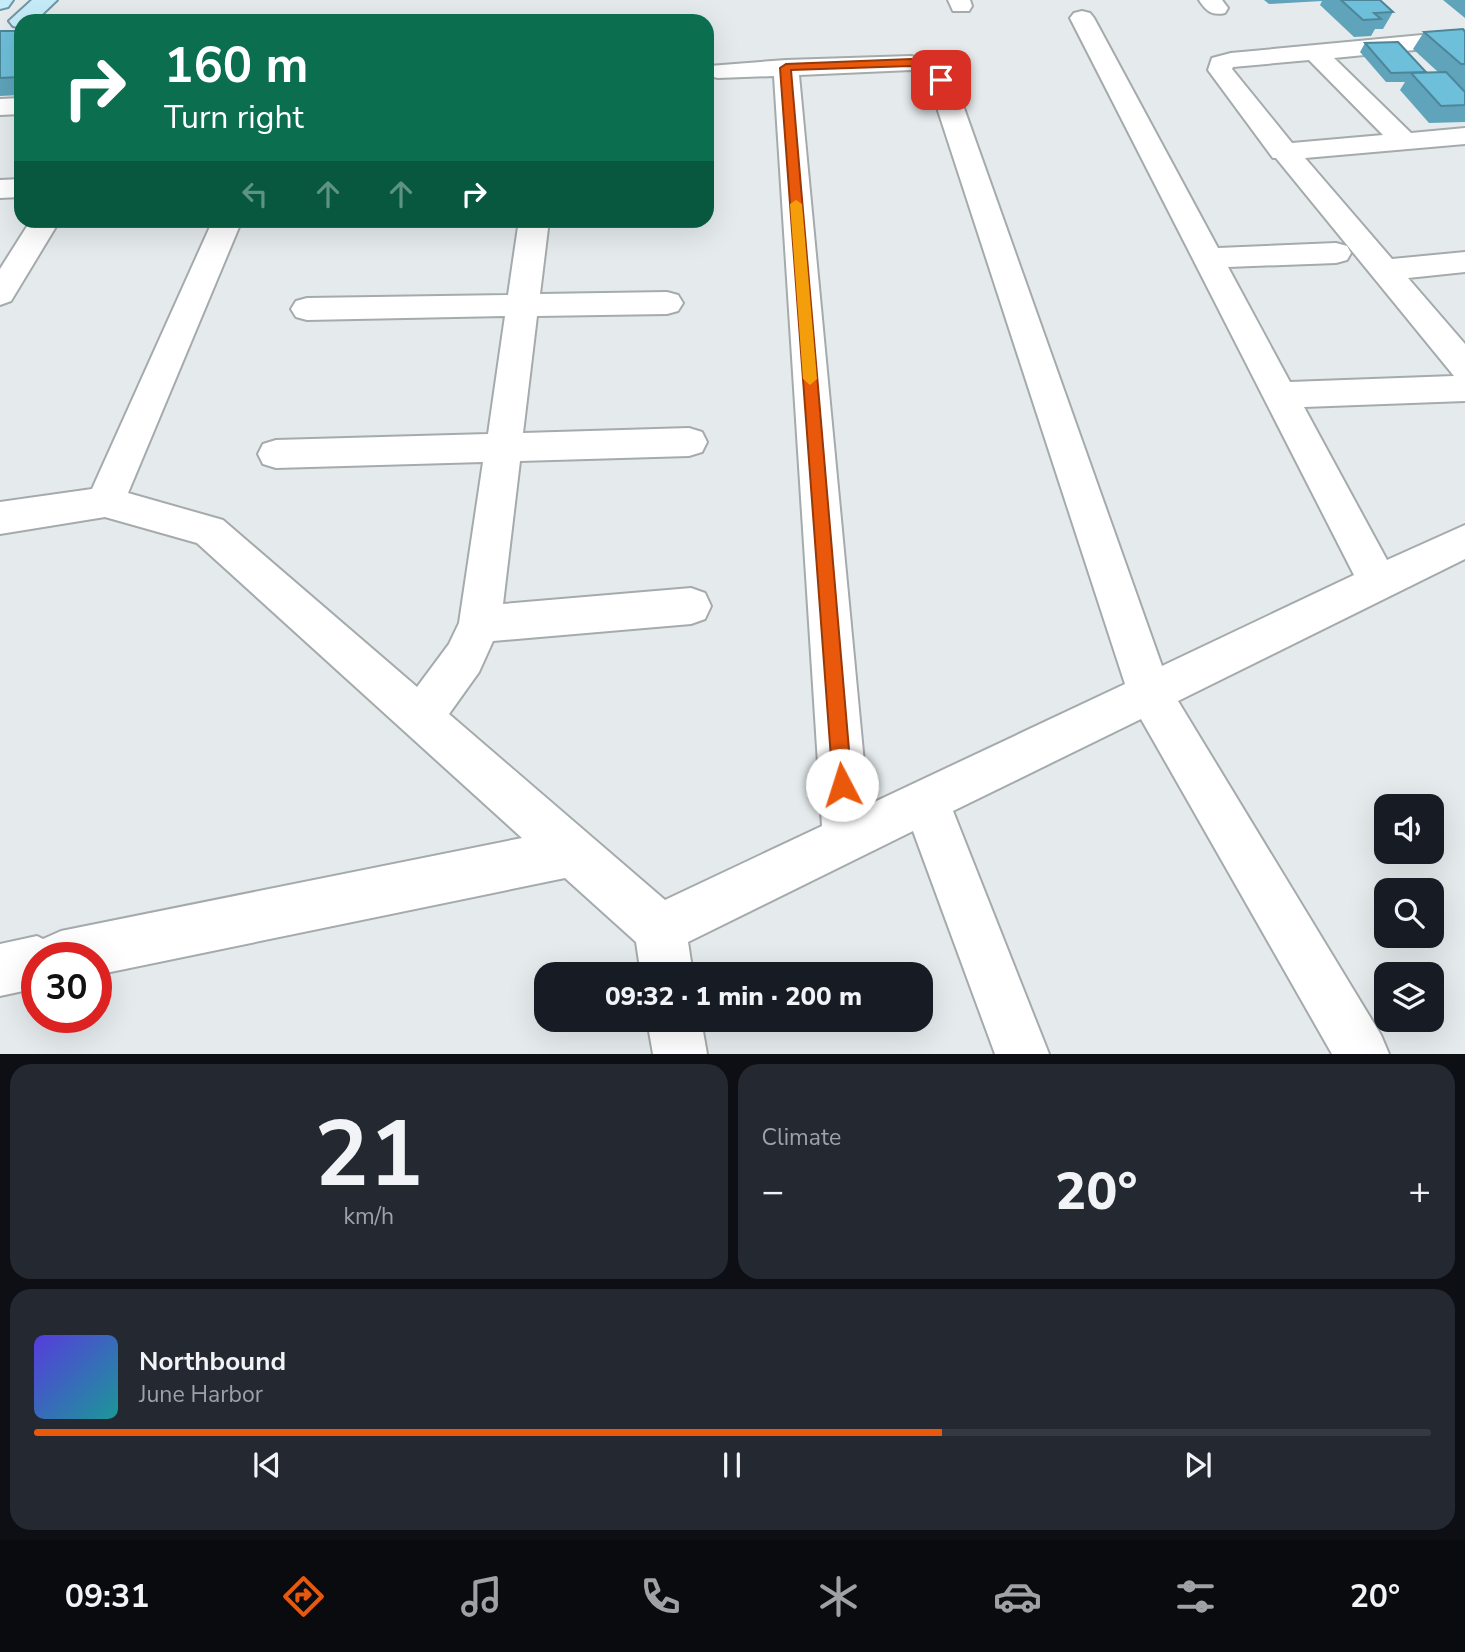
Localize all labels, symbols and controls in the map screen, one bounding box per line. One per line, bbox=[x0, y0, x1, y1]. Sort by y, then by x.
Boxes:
text: 160 m bbox=[164, 32, 308, 99]
icon: right bbox=[49, 42, 140, 133]
pin bbox=[911, 50, 971, 110]
icon: arrive bbox=[922, 61, 960, 99]
text: Turn right bbox=[164, 96, 304, 139]
icon: left bbox=[236, 175, 274, 213]
icon: ahead bbox=[309, 175, 347, 213]
icon: ahead bbox=[382, 175, 420, 213]
icon: right bbox=[455, 175, 493, 213]
position arrow bbox=[805, 748, 879, 822]
map controls bbox=[1374, 794, 1444, 1032]
button: sound bbox=[1374, 794, 1444, 864]
button: search bbox=[1374, 878, 1444, 948]
speed limit sign: 30 bbox=[21, 942, 112, 1033]
button: layers bbox=[1374, 962, 1444, 1032]
text: 09:32 · 1 min · 200 m bbox=[605, 979, 862, 1014]
text: 21 bbox=[314, 1093, 423, 1217]
text: Climate bbox=[762, 1122, 841, 1153]
text: 20° bbox=[1055, 1156, 1137, 1227]
text: − bbox=[762, 1166, 784, 1217]
text: + bbox=[1408, 1166, 1431, 1217]
text: km/h bbox=[343, 1201, 394, 1232]
text: Northbound bbox=[139, 1344, 286, 1379]
text: June Harbor bbox=[139, 1379, 263, 1410]
icon: previous bbox=[248, 1446, 286, 1484]
icon: pause bbox=[713, 1446, 751, 1484]
icon: next bbox=[1179, 1446, 1217, 1484]
icon: directions bbox=[279, 1572, 328, 1621]
icon: music bbox=[457, 1572, 506, 1621]
icon: phone bbox=[636, 1572, 685, 1621]
icon: climate bbox=[814, 1572, 863, 1621]
icon: car bbox=[993, 1572, 1042, 1621]
icon: filters bbox=[1171, 1572, 1220, 1621]
text: 09:31 bbox=[65, 1575, 149, 1618]
text: 20° bbox=[1350, 1575, 1400, 1618]

